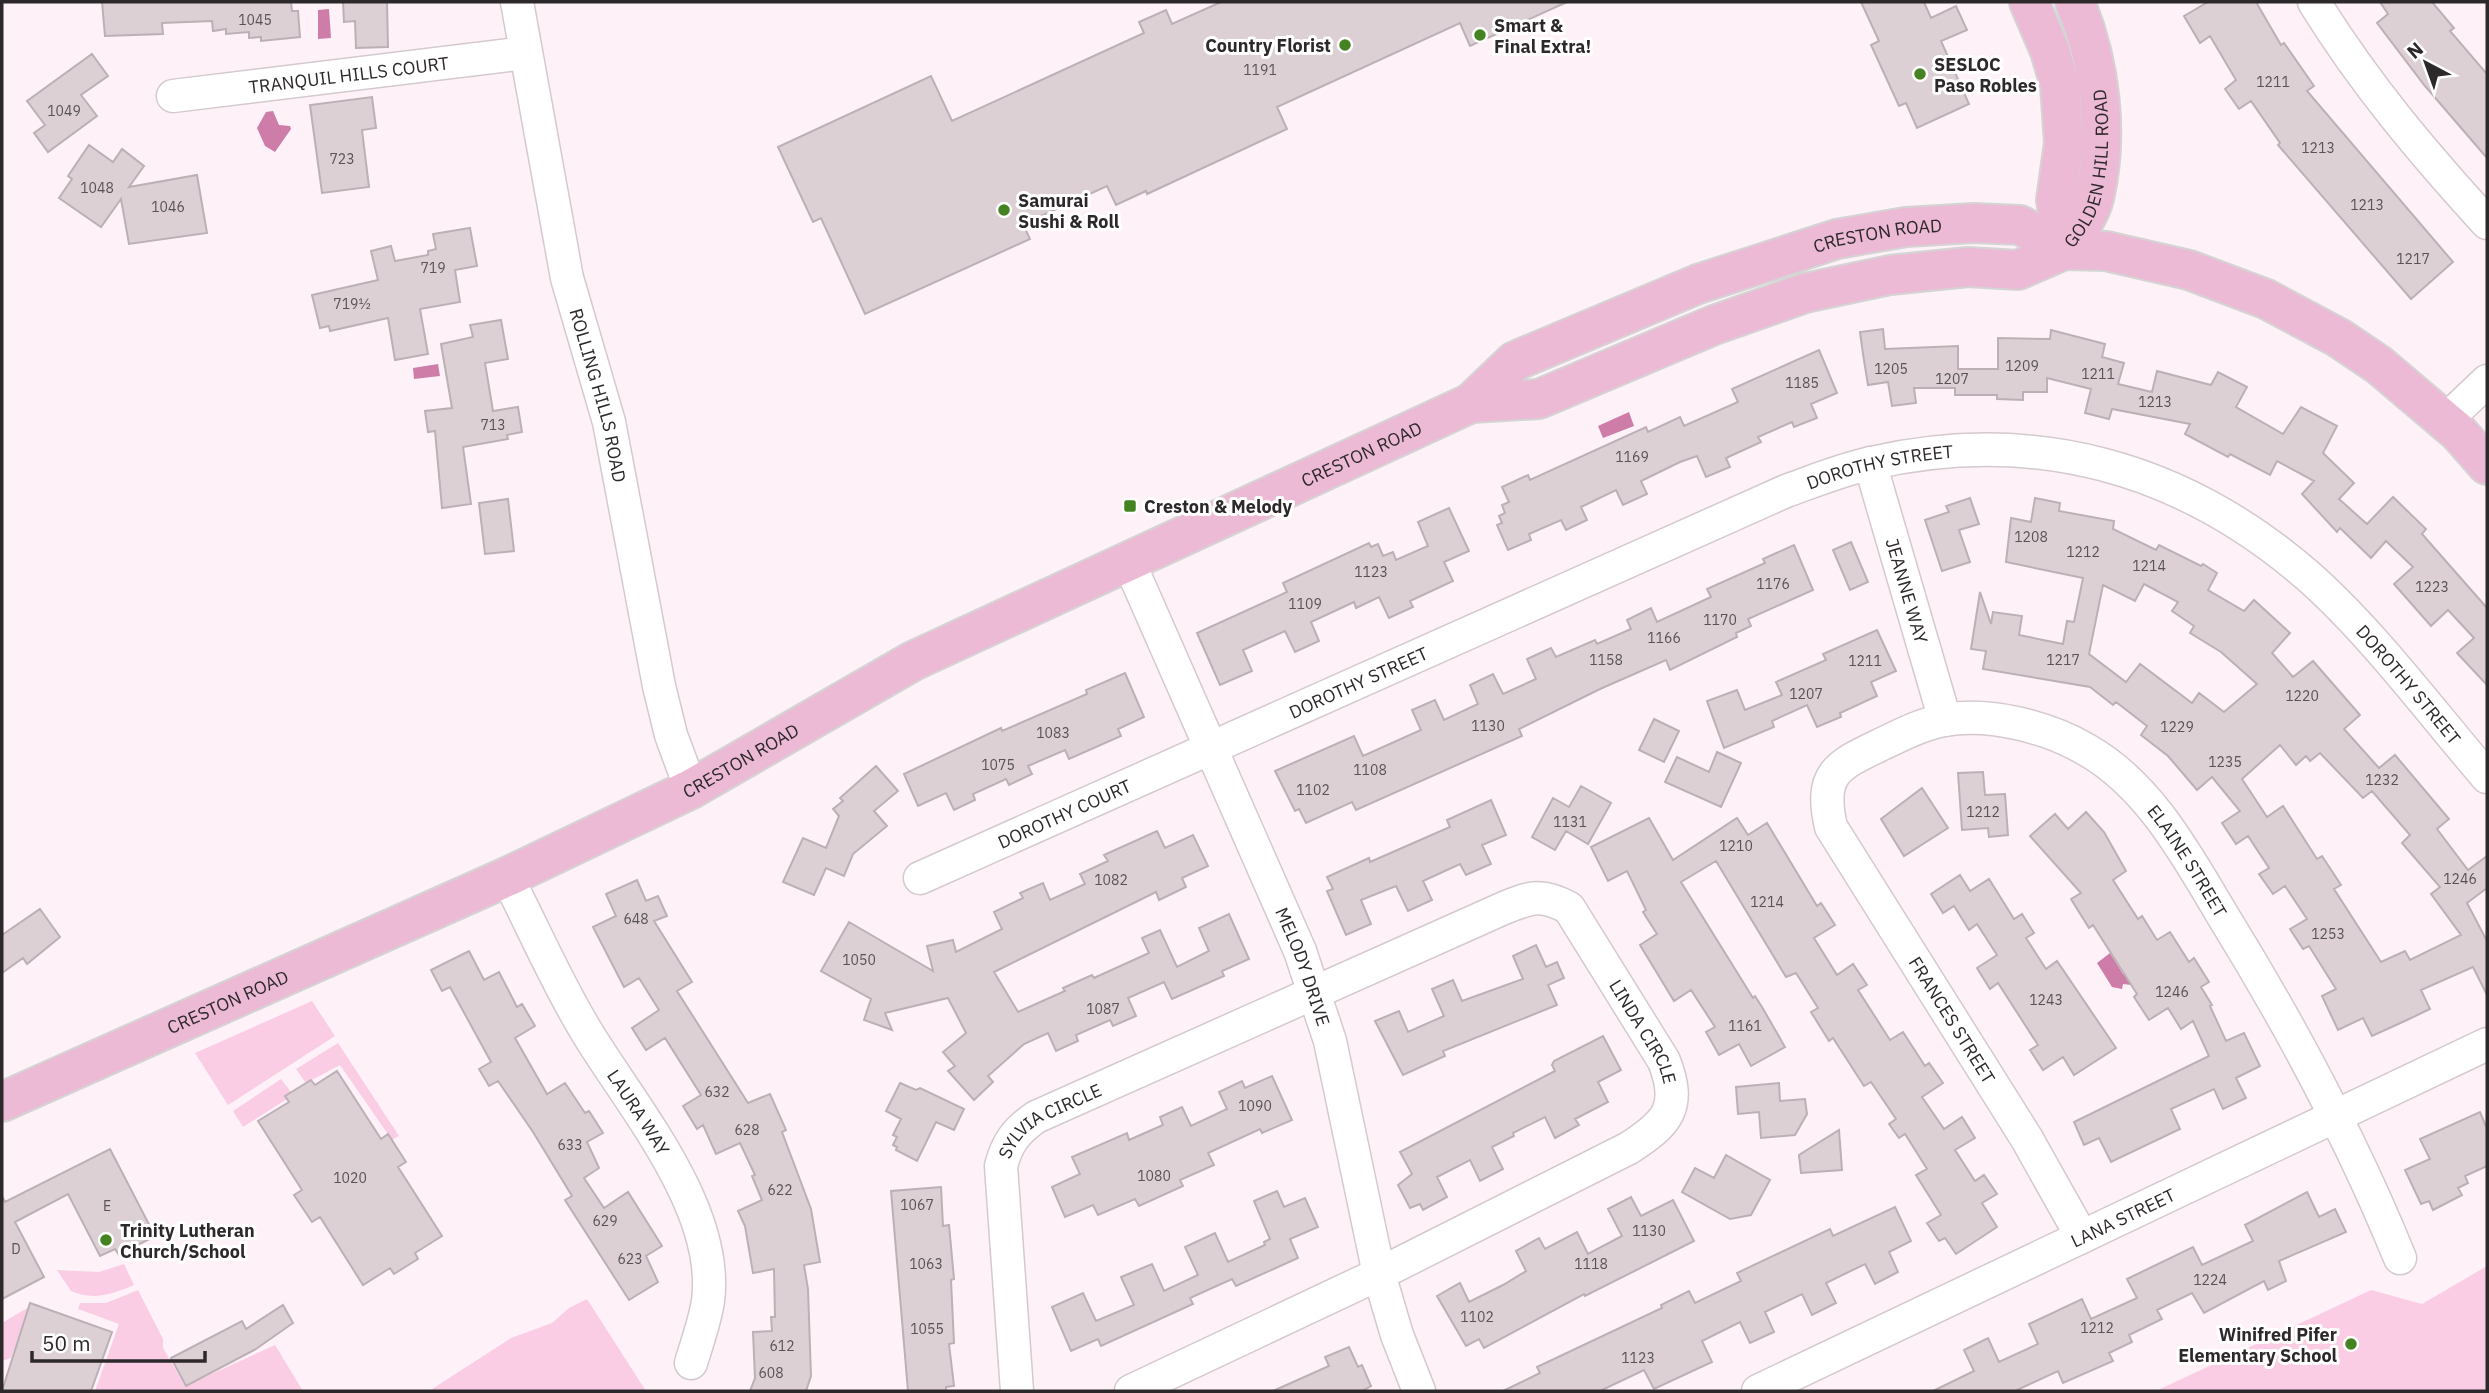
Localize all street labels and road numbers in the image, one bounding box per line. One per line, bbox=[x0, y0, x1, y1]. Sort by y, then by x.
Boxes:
street label: TRANQUIL HILLS COURT bbox=[247, 51, 450, 98]
street label: GOLDEN HILL ROAD bbox=[2058, 88, 2113, 252]
street label: CRESTON ROAD bbox=[1810, 213, 1943, 258]
street label: ROLLING HILLS ROAD bbox=[565, 305, 632, 484]
street label: CRESTON ROAD bbox=[1297, 416, 1425, 492]
street label: DOROTHY STREET bbox=[1803, 439, 1954, 494]
street label: JEANNE WAY bbox=[1881, 535, 1934, 646]
street label: DOROTHY STREET bbox=[2352, 620, 2466, 749]
street label: DOROTHY STREET bbox=[1285, 641, 1431, 723]
street label: CRESTON ROAD bbox=[679, 718, 803, 803]
street label: DOROTHY COURT bbox=[994, 774, 1135, 853]
street label: ELAINE STREET bbox=[2143, 800, 2232, 921]
street label: MELODY DRIVE bbox=[1271, 904, 1336, 1029]
street label: FRANCES STREET bbox=[1904, 952, 2000, 1088]
street label: CRESTON ROAD bbox=[163, 964, 292, 1039]
street label: LINDA CIRCLE bbox=[1605, 975, 1682, 1086]
street label: LAURA WAY bbox=[603, 1065, 675, 1159]
street label: SYLVIA CIRCLE bbox=[993, 1078, 1105, 1162]
street label: LANA STREET bbox=[2067, 1183, 2179, 1252]

